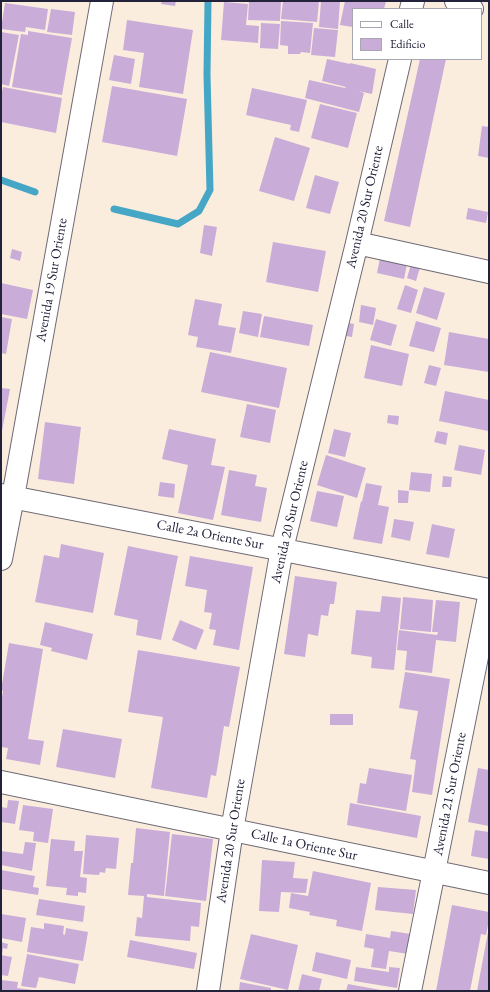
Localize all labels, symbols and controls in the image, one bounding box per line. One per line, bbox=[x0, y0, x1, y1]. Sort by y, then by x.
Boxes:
legend bbox=[352, 8, 482, 60]
text: Calle bbox=[390, 16, 414, 32]
text: Edificio bbox=[390, 36, 425, 52]
street label: Avenida 20 Sur Oriente bbox=[343, 144, 387, 270]
street label: Avenida 19 Sur Oriente bbox=[33, 217, 71, 343]
street label: Avenida 20 Sur Oriente bbox=[268, 459, 312, 585]
street label: Calle 2a Oriente Sur bbox=[155, 516, 265, 554]
street label: Avenida 21 Sur Oriente bbox=[430, 731, 470, 857]
street label: Avenida 20 Sur Oriente bbox=[213, 778, 249, 904]
street label: Calle 1a Oriente Sur bbox=[249, 826, 359, 864]

